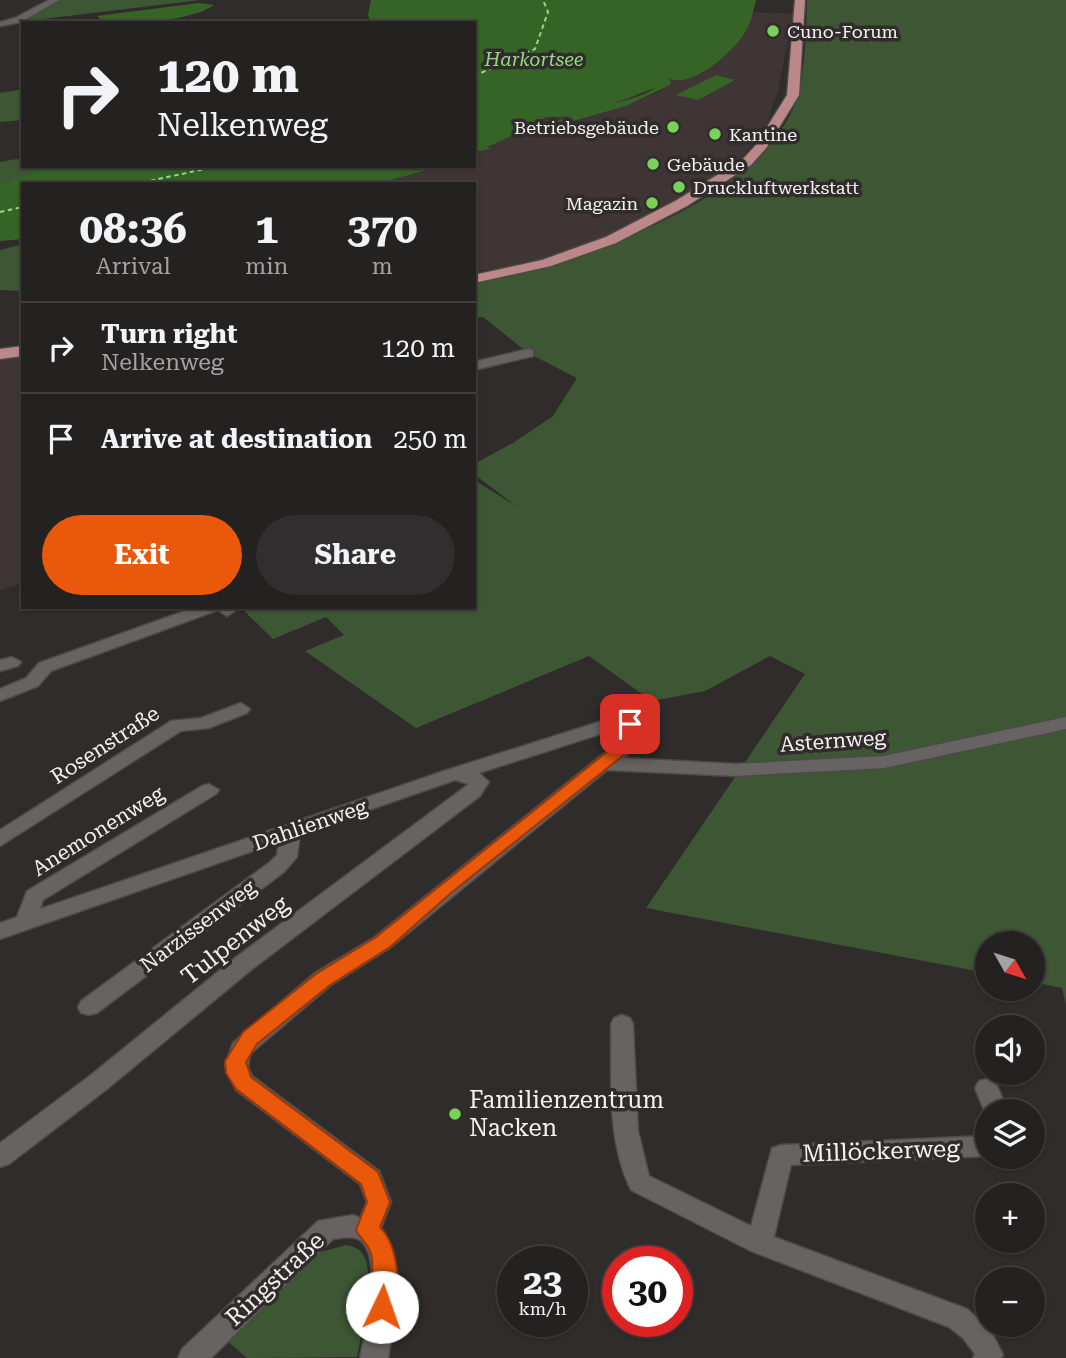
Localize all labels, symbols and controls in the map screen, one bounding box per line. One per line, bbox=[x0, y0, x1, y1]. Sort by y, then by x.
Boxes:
place label: Cuno-Forum bbox=[787, 21, 898, 42]
marker: Cuno-Forum bbox=[765, 23, 781, 39]
text: 120 m bbox=[157, 47, 299, 104]
water label: Harkortsee bbox=[484, 48, 584, 71]
icon: right bbox=[42, 49, 133, 140]
text: Nelkenweg bbox=[157, 106, 328, 144]
place label: Betriebsgebäude bbox=[514, 117, 659, 138]
marker: Betriebsgebäude bbox=[665, 119, 681, 135]
place label: Kantine bbox=[729, 124, 797, 145]
marker: Kantine bbox=[707, 126, 723, 142]
place label: Gebäude bbox=[667, 154, 745, 175]
marker: Gebäude bbox=[645, 156, 661, 172]
place label: Druckluftwerkstatt bbox=[693, 177, 859, 198]
marker: Druckluftwerkstatt bbox=[671, 179, 687, 195]
place label: Magazin bbox=[566, 193, 638, 214]
marker: Magazin bbox=[644, 195, 660, 211]
text: 08:36 bbox=[80, 204, 187, 253]
text: 1 bbox=[255, 204, 279, 253]
text: 370 bbox=[347, 204, 417, 253]
text: Arrival bbox=[96, 253, 170, 280]
text: min bbox=[245, 253, 288, 280]
text: m bbox=[372, 253, 393, 280]
text: Turn right bbox=[101, 319, 237, 349]
icon: right bbox=[42, 329, 80, 367]
text: 120 m bbox=[381, 333, 455, 363]
text: Nelkenweg bbox=[101, 349, 224, 376]
icon: arrive bbox=[42, 420, 80, 458]
text: Arrive at destination bbox=[101, 424, 372, 454]
text: 250 m bbox=[393, 424, 467, 454]
button: Exit bbox=[42, 515, 242, 595]
button: Share bbox=[256, 515, 455, 595]
pin bbox=[600, 694, 660, 754]
street label: Rosenstraße bbox=[46, 701, 164, 789]
icon: arrive bbox=[611, 705, 649, 743]
street label: Asternweg bbox=[779, 725, 887, 757]
street label: Anemonenweg bbox=[28, 781, 168, 881]
street label: Dahlienweg bbox=[250, 794, 370, 856]
street label: Narzissenweg bbox=[136, 875, 260, 977]
street label: Tulpenweg bbox=[176, 889, 294, 991]
north arrow bbox=[975, 931, 1045, 1001]
map controls bbox=[975, 931, 1045, 1337]
button: sound bbox=[975, 1015, 1045, 1085]
place label: Familienzentrum Nacken bbox=[469, 1086, 664, 1142]
button: layers bbox=[975, 1099, 1045, 1169]
marker: Familienzentrum Nacken bbox=[447, 1106, 463, 1122]
street label: Millöckerweg bbox=[802, 1134, 961, 1168]
button: + bbox=[975, 1183, 1045, 1253]
street label: Ringstraße bbox=[220, 1226, 330, 1332]
speed limit sign: 30 bbox=[602, 1246, 693, 1337]
text: 23 bbox=[523, 1262, 562, 1303]
button: − bbox=[975, 1267, 1045, 1337]
position arrow bbox=[345, 1270, 419, 1344]
text: km/h bbox=[518, 1298, 567, 1319]

